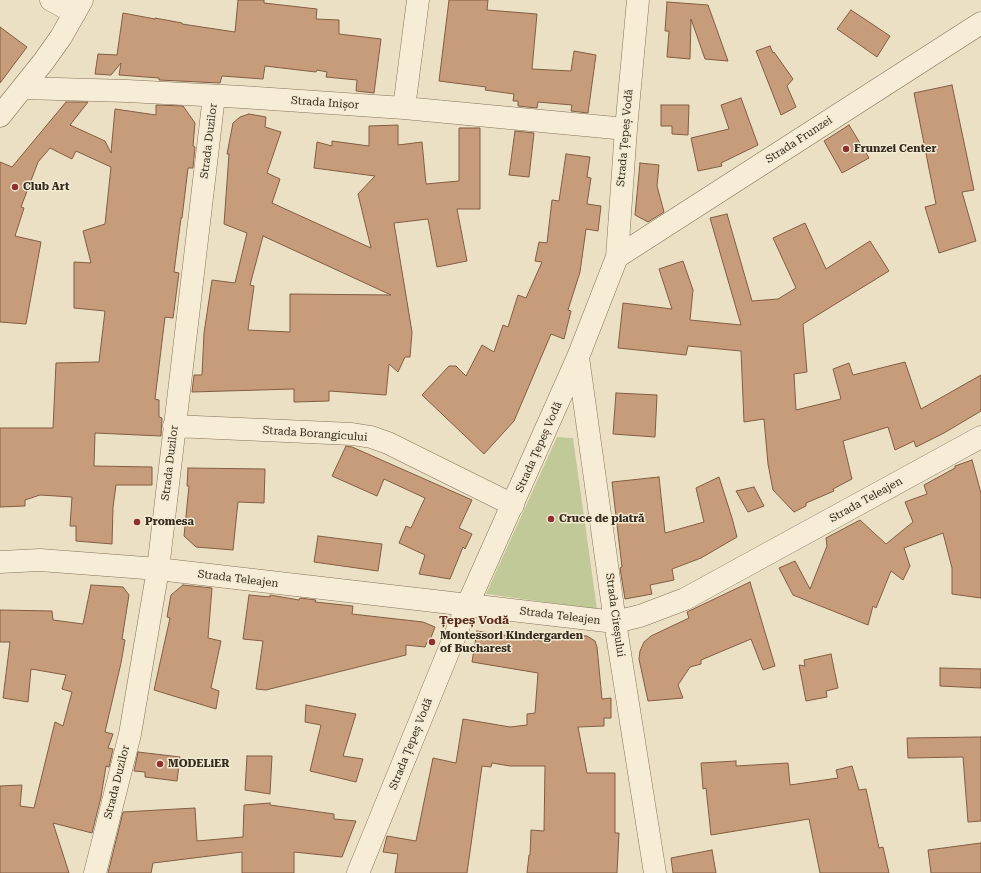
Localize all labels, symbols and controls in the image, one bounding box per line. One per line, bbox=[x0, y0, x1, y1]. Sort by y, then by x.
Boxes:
street label: Strada Țepeș Vodă bbox=[614, 89, 636, 187]
street label: Strada Inișor bbox=[291, 94, 359, 112]
street label: Strada Duzilor bbox=[198, 103, 220, 179]
street label: Strada Frunzei bbox=[763, 114, 835, 166]
place label: Frunzei Center bbox=[854, 142, 936, 156]
marker: Frunzei Center bbox=[841, 144, 851, 154]
place label: Club Art bbox=[23, 180, 69, 194]
marker: Club Art bbox=[10, 182, 20, 192]
street label: Strada Țepeș Vodă bbox=[513, 400, 565, 494]
street label: Strada Borangicului bbox=[262, 424, 368, 444]
street label: Strada Duzilor bbox=[159, 425, 181, 501]
street label: Strada Teleajen bbox=[827, 475, 905, 525]
place label: Cruce de piatră bbox=[559, 512, 644, 526]
marker: Cruce de piatră bbox=[546, 514, 556, 524]
place label: Promesa bbox=[145, 515, 194, 529]
marker: Promesa bbox=[132, 517, 142, 527]
street label: Strada Teleajen bbox=[197, 567, 279, 591]
street label: Strada Cireșului bbox=[603, 572, 627, 658]
street label: Strada Teleajen bbox=[519, 604, 601, 628]
district label: Țepeș Vodă bbox=[439, 613, 509, 627]
place label: Montessori Kindergarden of Bucharest bbox=[440, 629, 583, 655]
marker: Montessori Kindergarden of Bucharest bbox=[427, 637, 437, 647]
street label: Strada Țepeș Vodă bbox=[387, 696, 435, 792]
street label: Strada Duzilor bbox=[101, 744, 133, 820]
place label: MODELiER bbox=[168, 757, 229, 771]
marker: MODELiER bbox=[155, 759, 165, 769]

